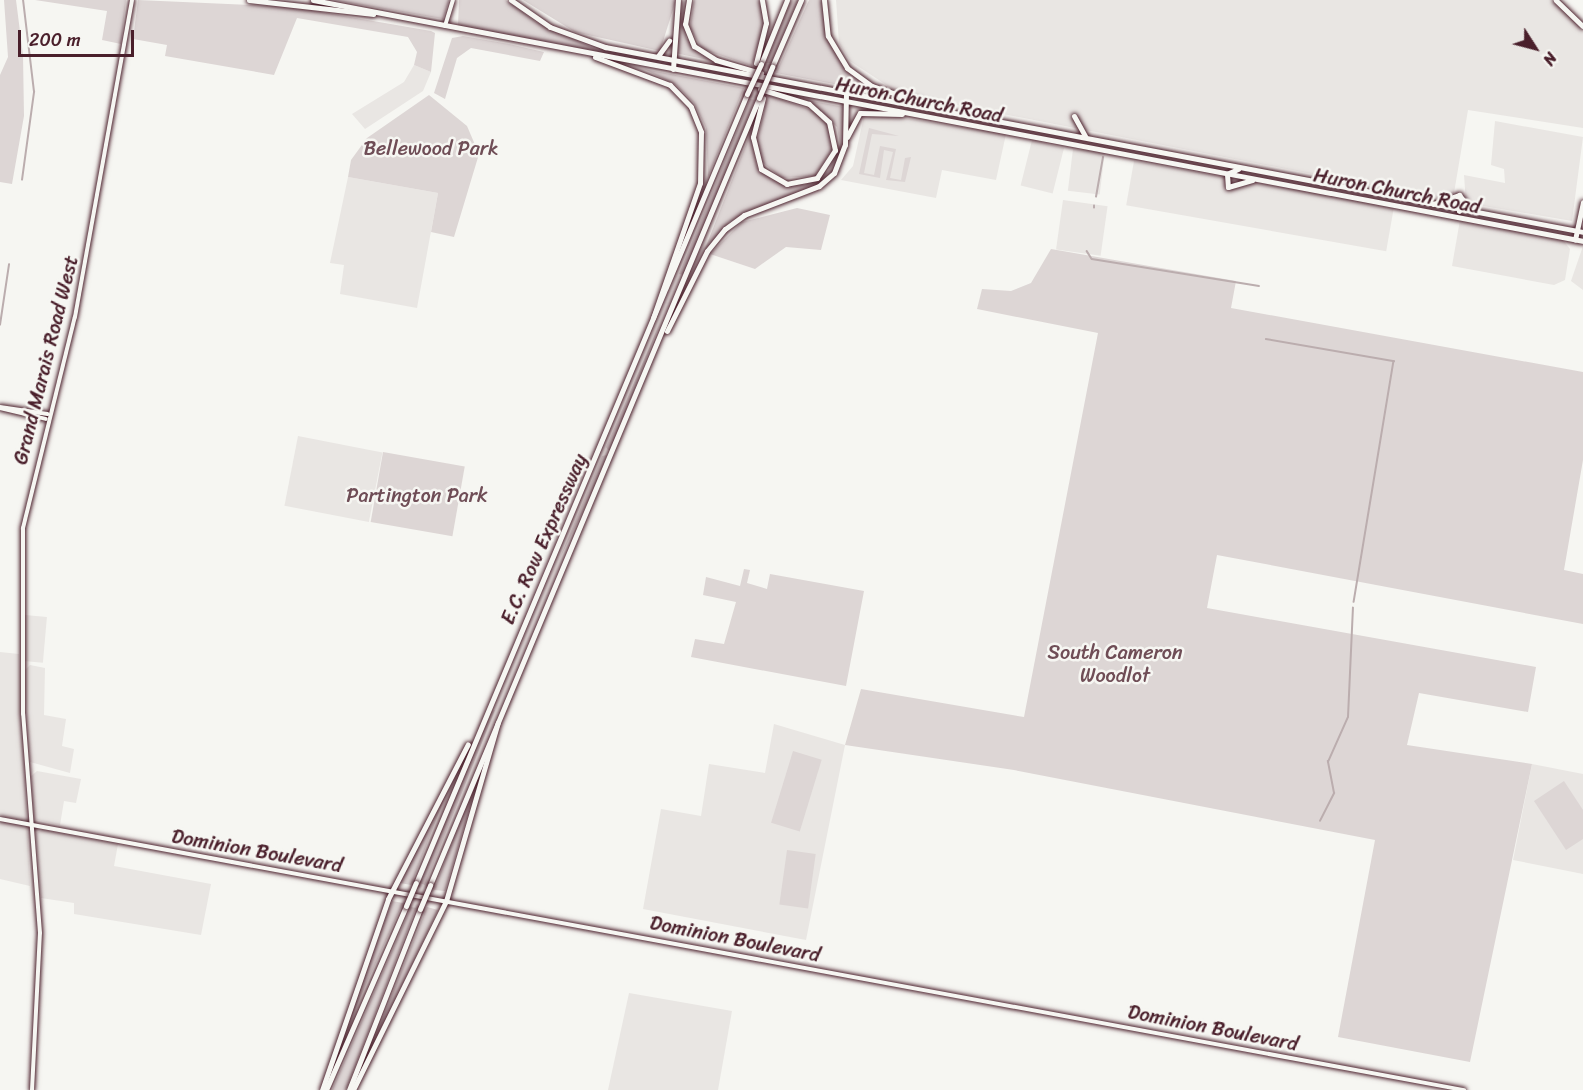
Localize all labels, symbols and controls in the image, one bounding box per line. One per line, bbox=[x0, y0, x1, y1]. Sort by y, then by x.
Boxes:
scale bar bbox=[21, 18, 136, 56]
north arrow bbox=[1505, 18, 1565, 78]
text: 200 m bbox=[29, 24, 81, 56]
text: N bbox=[1535, 46, 1565, 72]
street label: Huron Church Road bbox=[833, 72, 1005, 128]
park label: Bellewood Park bbox=[363, 136, 499, 160]
street label: Huron Church Road bbox=[1311, 163, 1483, 219]
street label: Grand Marais Road West bbox=[9, 254, 83, 466]
street label: E.C. Row Expressway bbox=[495, 450, 593, 628]
park label: Partington Park bbox=[346, 483, 488, 507]
park label: South Cameron Woodlot bbox=[1048, 640, 1182, 687]
street label: Dominion Boulevard bbox=[170, 824, 344, 878]
street label: Dominion Boulevard bbox=[648, 911, 822, 967]
street label: Dominion Boulevard bbox=[1126, 1000, 1300, 1056]

